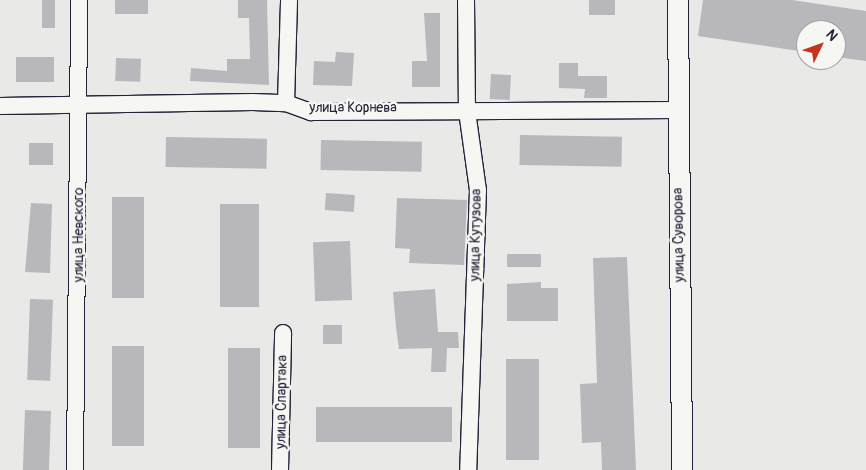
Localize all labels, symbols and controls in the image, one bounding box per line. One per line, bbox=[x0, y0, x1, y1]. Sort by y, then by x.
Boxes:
north arrow bbox=[796, 20, 846, 70]
text: N bbox=[822, 26, 841, 45]
street label: улица Корнева bbox=[309, 100, 397, 116]
street label: улица Невского bbox=[71, 188, 87, 282]
street label: улица Суворова bbox=[670, 188, 688, 282]
street label: улица Кутузова bbox=[467, 189, 485, 281]
street label: улица Спартака bbox=[273, 355, 291, 449]

